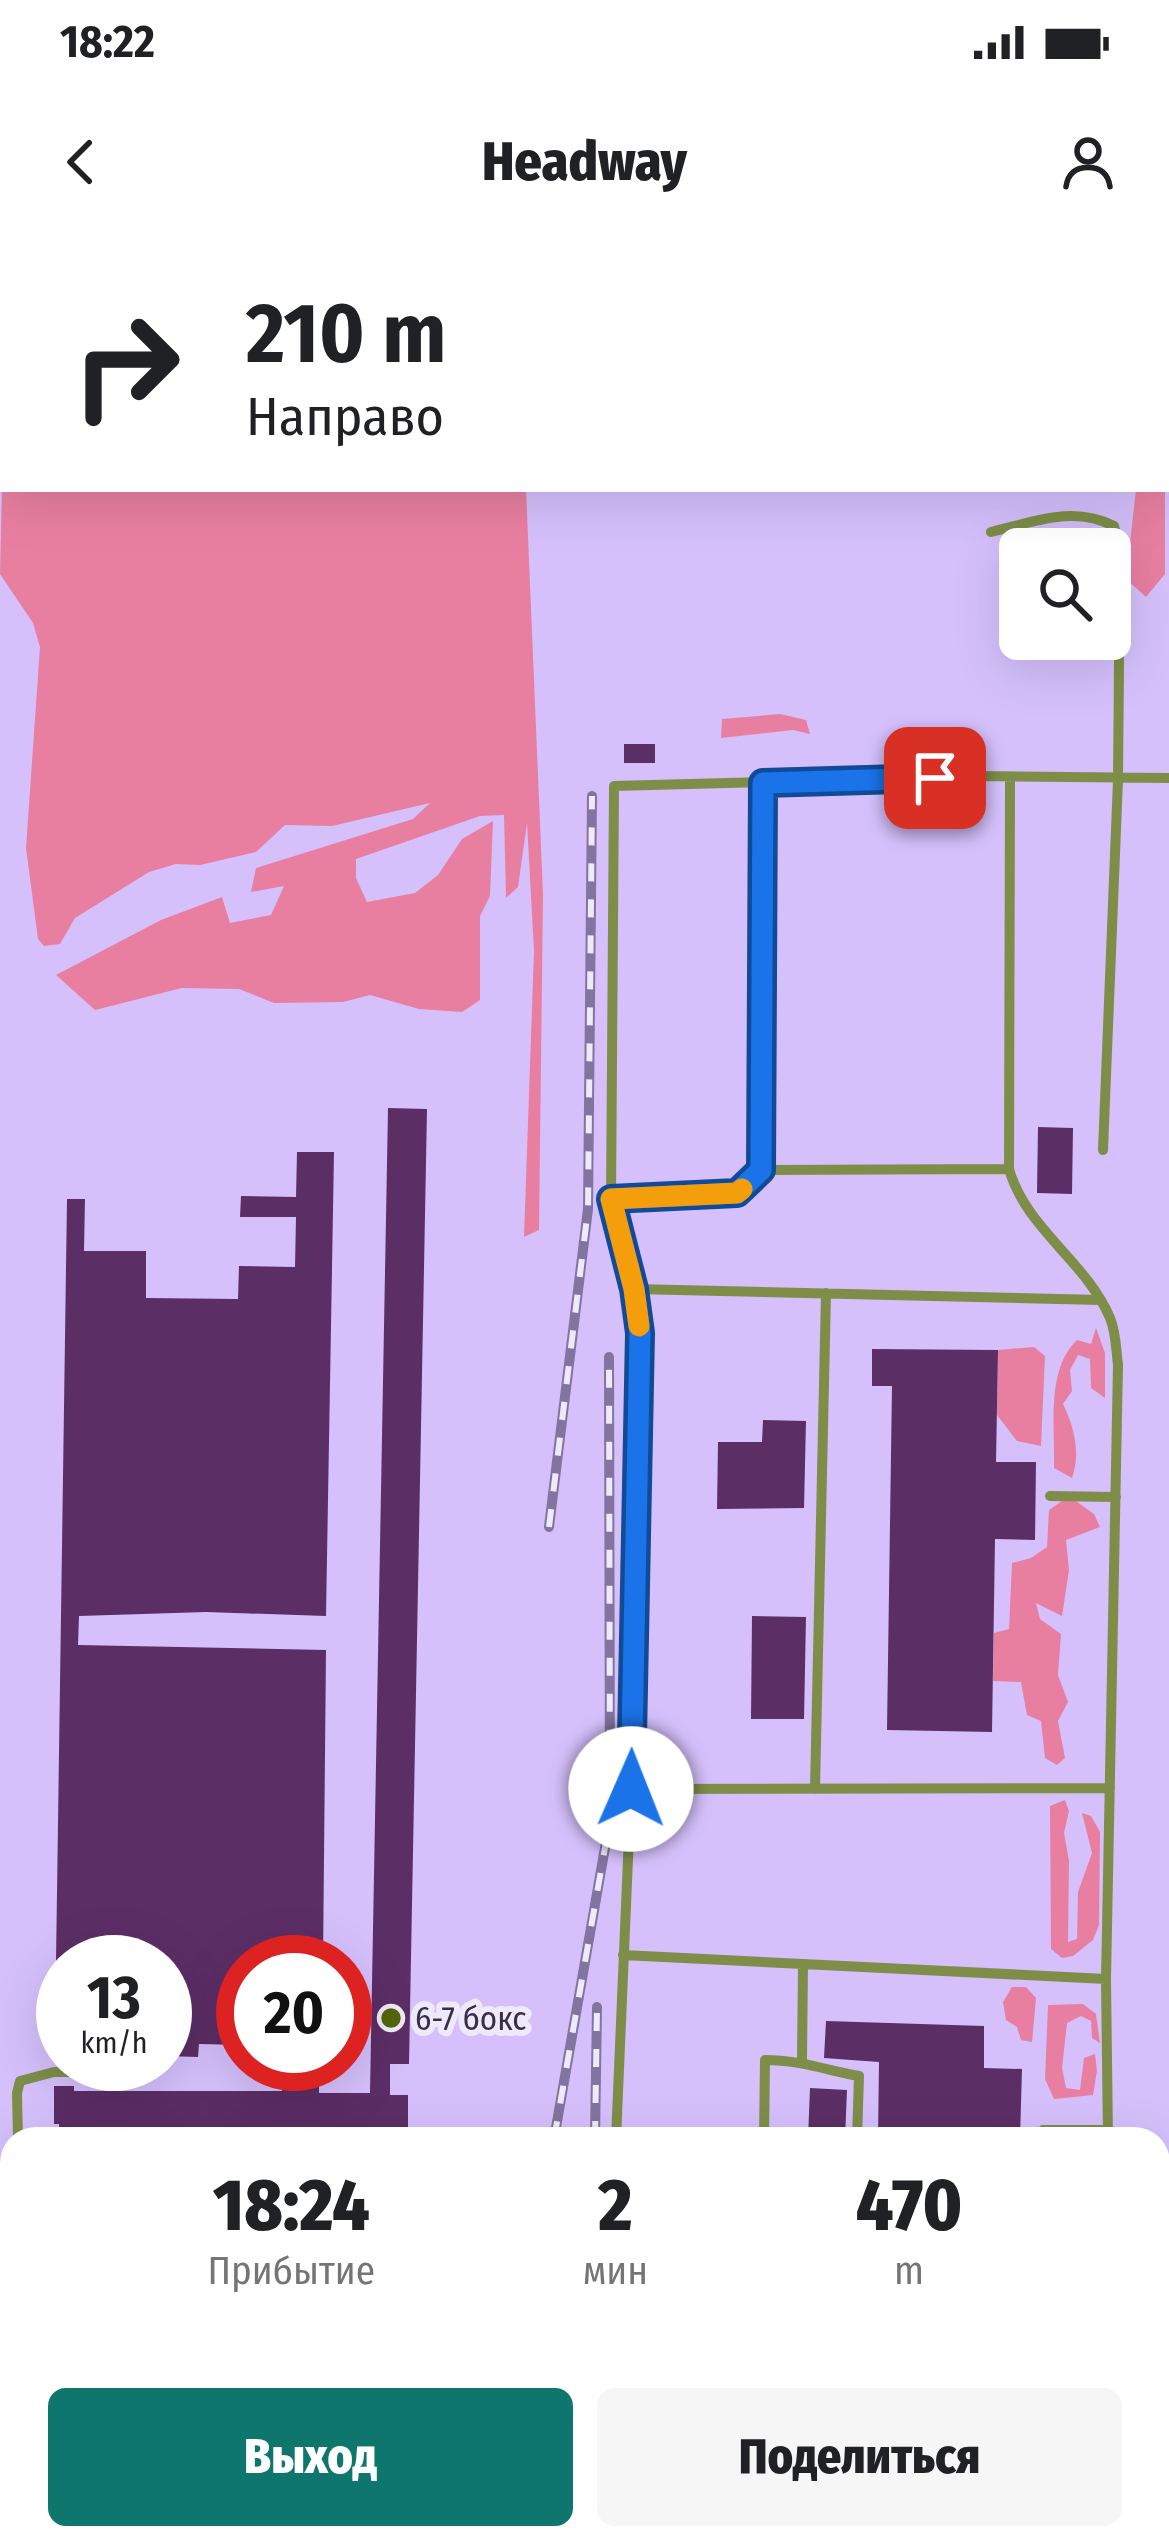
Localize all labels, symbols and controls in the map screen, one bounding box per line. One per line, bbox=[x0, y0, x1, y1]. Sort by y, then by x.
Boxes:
text: 18:22 bbox=[60, 15, 155, 69]
icon: back bbox=[48, 129, 114, 195]
icon: person bbox=[1055, 129, 1121, 195]
text: Headway bbox=[482, 130, 687, 194]
text: 210 m bbox=[246, 283, 446, 384]
icon: right bbox=[48, 288, 204, 444]
text: Направо bbox=[246, 385, 444, 449]
map controls bbox=[999, 528, 1131, 660]
button: search bbox=[999, 528, 1131, 660]
pin bbox=[884, 727, 986, 829]
icon: arrive bbox=[902, 745, 968, 811]
position arrow bbox=[568, 1726, 694, 1852]
speed limit sign: 20 bbox=[216, 1935, 372, 2091]
text: 13 bbox=[87, 1962, 141, 2034]
place label: 6-7 бокс bbox=[415, 1999, 526, 2039]
marker: 6-7 бокс bbox=[378, 2005, 404, 2031]
text: km/h bbox=[81, 2025, 147, 2061]
text: 18:24 bbox=[213, 2163, 370, 2249]
text: 2 bbox=[598, 2163, 632, 2249]
text: 470 bbox=[856, 2163, 962, 2249]
text: Прибытие bbox=[208, 2248, 375, 2294]
text: мин bbox=[583, 2248, 648, 2294]
text: m bbox=[894, 2248, 924, 2294]
button: Выход bbox=[48, 2388, 573, 2526]
button: Поделиться bbox=[597, 2388, 1122, 2526]

